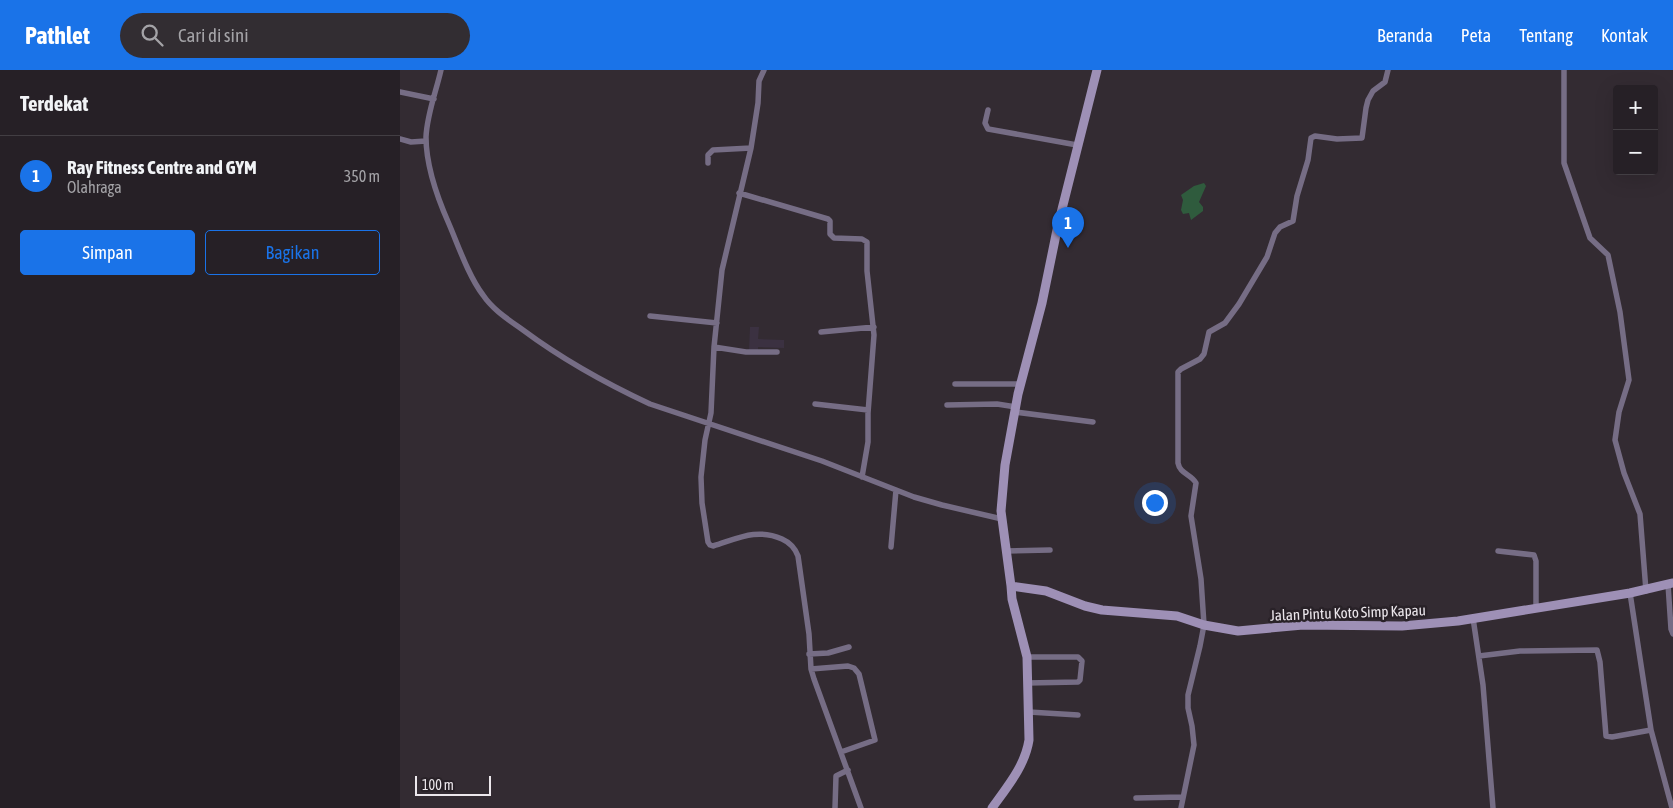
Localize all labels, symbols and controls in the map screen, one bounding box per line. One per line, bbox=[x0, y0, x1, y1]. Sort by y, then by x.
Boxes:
search box bbox=[120, 13, 470, 58]
icon: search bbox=[138, 21, 166, 49]
text: Pathlet bbox=[25, 22, 90, 49]
text: Cari di sini bbox=[178, 24, 249, 46]
text: Beranda bbox=[1377, 25, 1433, 46]
text: Peta bbox=[1461, 25, 1491, 46]
text: Tentang bbox=[1519, 25, 1573, 46]
text: Kontak bbox=[1601, 25, 1648, 46]
map controls bbox=[1613, 85, 1658, 175]
button: + bbox=[1613, 85, 1658, 130]
text: Terdekat bbox=[20, 91, 88, 115]
button: − bbox=[1613, 130, 1658, 175]
text: Ray Fitness Centre and GYM bbox=[67, 156, 257, 178]
text: 1 bbox=[32, 167, 40, 185]
text: 350 m bbox=[344, 167, 380, 185]
text: Olahraga bbox=[67, 178, 122, 196]
pin: 1 bbox=[1052, 207, 1084, 248]
button: Simpan bbox=[20, 230, 195, 275]
button: Bagikan bbox=[205, 230, 380, 275]
your location bbox=[1142, 490, 1168, 516]
street label: Jalan Pintu Koto Simp Kapau bbox=[1270, 601, 1426, 624]
scale bar bbox=[415, 773, 491, 796]
text: 100 m bbox=[422, 777, 454, 793]

